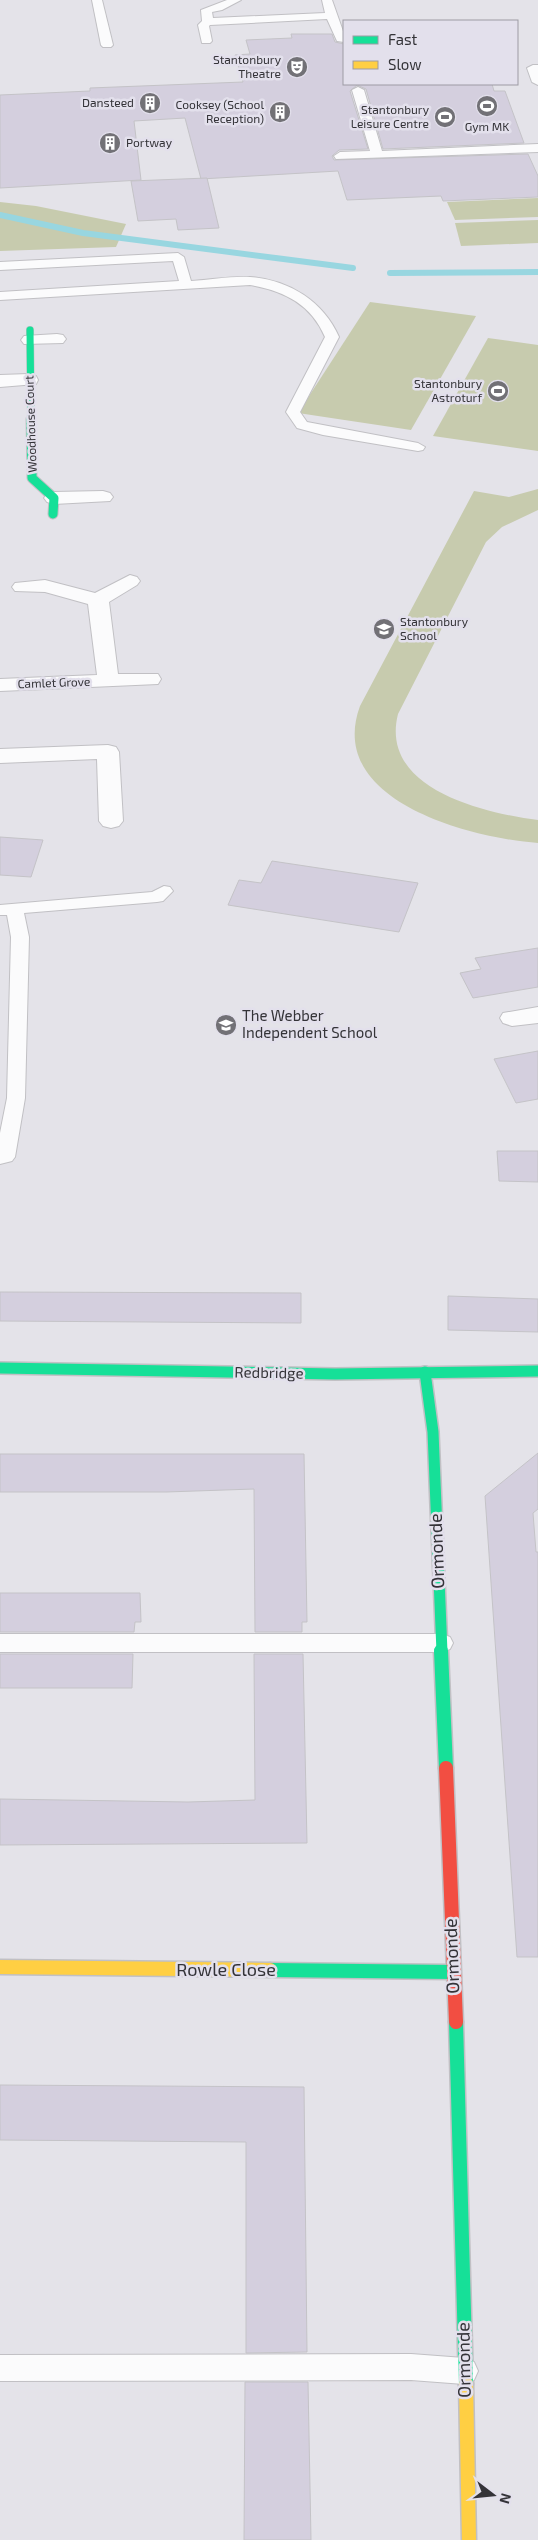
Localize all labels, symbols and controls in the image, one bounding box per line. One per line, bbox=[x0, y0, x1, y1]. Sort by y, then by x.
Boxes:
legend bbox=[343, 20, 518, 85]
text: Fast bbox=[388, 30, 418, 48]
place label: Stantonbury Theatre bbox=[213, 52, 282, 80]
theatre icon: Stantonbury Theatre bbox=[285, 55, 309, 79]
text: Slow bbox=[388, 55, 422, 73]
building icon: Dansteed bbox=[138, 91, 162, 115]
sports icon: Gym MK bbox=[475, 94, 499, 118]
place label: Dansteed bbox=[82, 95, 134, 109]
place label: Cooksey (School Reception) bbox=[175, 97, 264, 125]
building icon: Cooksey (School Reception) bbox=[268, 100, 292, 124]
place label: Stantonbury Leisure Centre bbox=[351, 102, 430, 130]
sports icon: Stantonbury Leisure Centre bbox=[433, 105, 457, 129]
place label: Gym MK bbox=[465, 119, 509, 133]
building icon: Portway bbox=[98, 131, 122, 155]
place label: Portway bbox=[126, 135, 173, 149]
street label: Woodhouse Court bbox=[21, 375, 39, 473]
place label: Stantonbury Astroturf bbox=[414, 376, 483, 404]
sports icon: Stantonbury Astroturf bbox=[486, 379, 510, 403]
place label: Stantonbury School bbox=[400, 614, 469, 642]
school or university icon: Stantonbury School bbox=[372, 617, 396, 641]
street label: Camlet Grove bbox=[17, 674, 91, 690]
place label: The Webber Independent School bbox=[242, 1006, 378, 1041]
school or university icon: The Webber Independent School bbox=[214, 1013, 238, 1037]
street label: Redbridge bbox=[234, 1362, 304, 1382]
street label: Ormonde bbox=[424, 1513, 448, 1589]
street label: Ormonde bbox=[439, 1918, 463, 1994]
street label: Rowle Close bbox=[176, 1958, 276, 1980]
street label: Ormonde bbox=[451, 2322, 475, 2398]
north arrow bbox=[468, 2470, 518, 2520]
text: N bbox=[496, 2492, 516, 2506]

